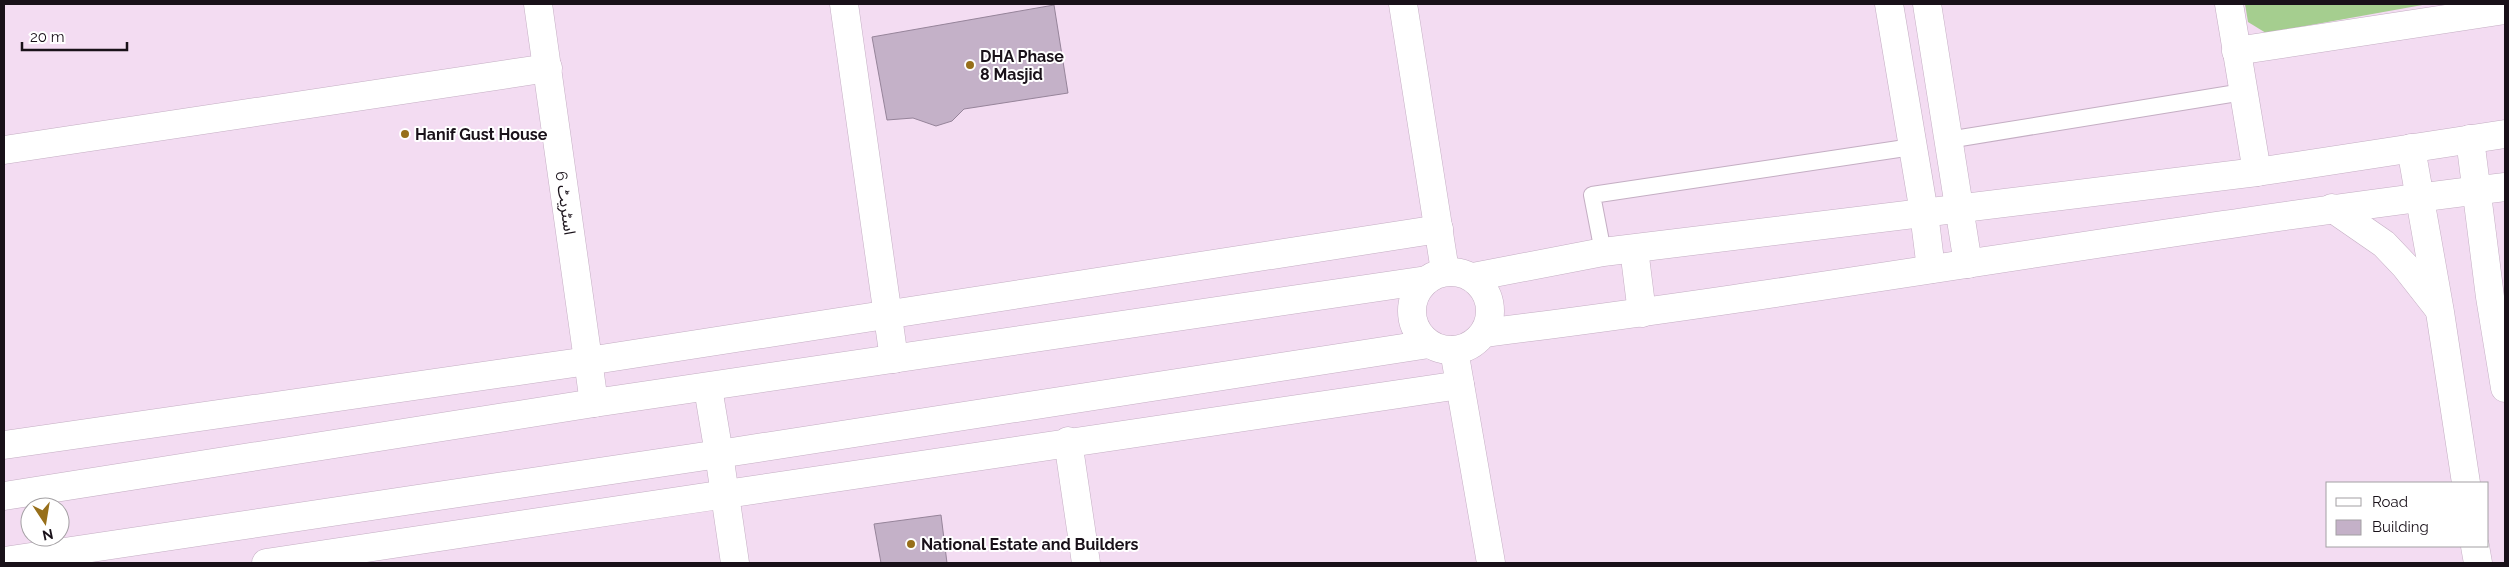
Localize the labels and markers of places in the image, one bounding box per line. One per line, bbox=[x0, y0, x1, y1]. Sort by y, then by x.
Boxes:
place label: DHA Phase 8 Masjid bbox=[980, 47, 1064, 84]
marker: DHA Phase 8 Masjid bbox=[964, 59, 976, 71]
place label: Hanif Gust House bbox=[415, 125, 548, 144]
marker: Hanif Gust House bbox=[399, 128, 411, 140]
place label: National Estate and Builders bbox=[921, 535, 1139, 554]
marker: National Estate and Builders bbox=[905, 538, 917, 550]

